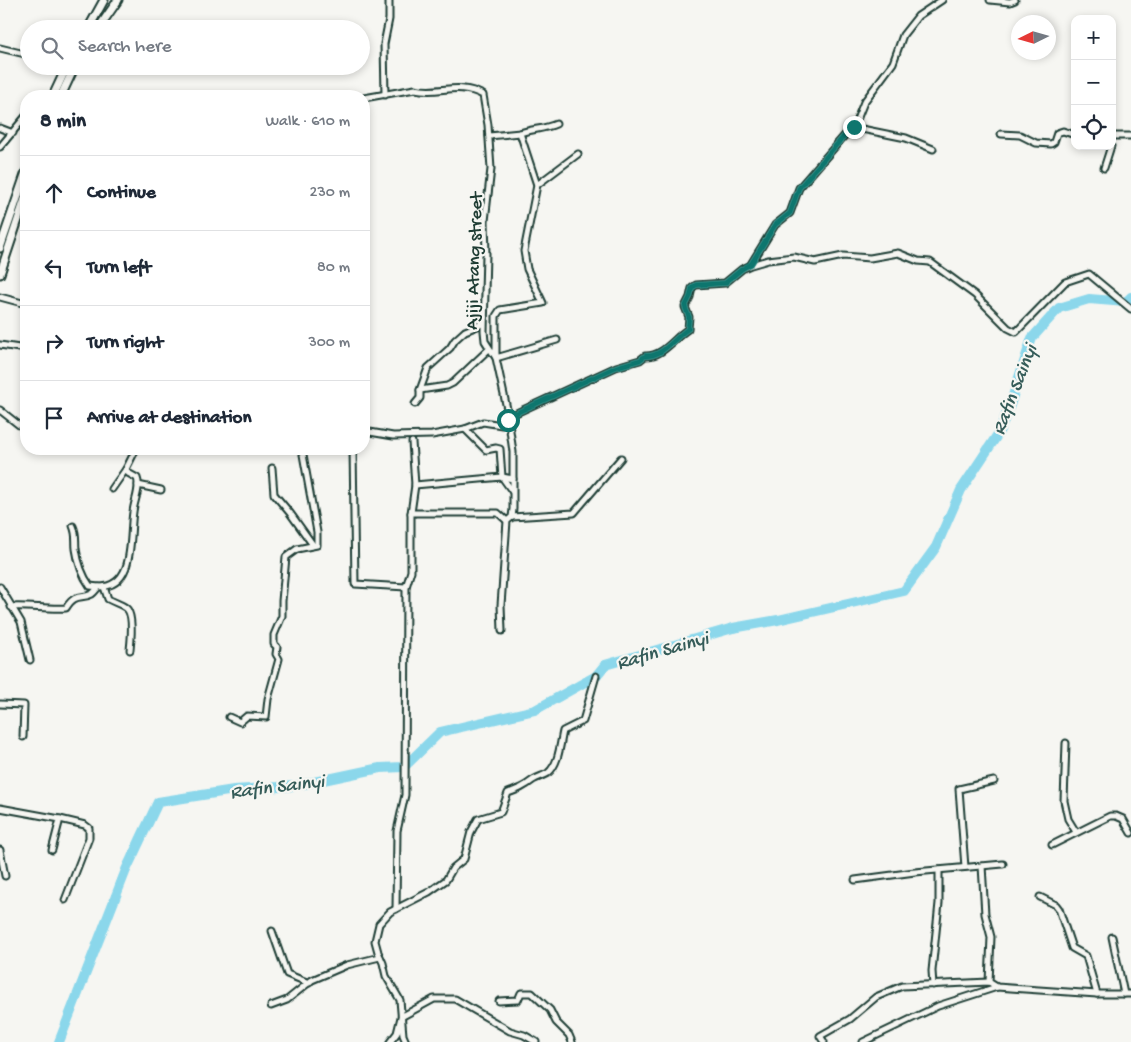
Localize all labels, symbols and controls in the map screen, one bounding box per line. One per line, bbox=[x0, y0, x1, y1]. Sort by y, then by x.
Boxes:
north arrow bbox=[1011, 15, 1056, 60]
map controls bbox=[1071, 15, 1116, 150]
button: + bbox=[1071, 15, 1116, 60]
search box bbox=[20, 20, 370, 75]
icon: search bbox=[38, 34, 66, 62]
text: Search here bbox=[78, 36, 172, 59]
button: − bbox=[1071, 60, 1116, 105]
button: locate bbox=[1071, 105, 1116, 150]
text: 8 min bbox=[40, 110, 86, 135]
text: Walk · 610 m bbox=[265, 113, 350, 132]
route end bbox=[843, 116, 866, 139]
icon: ahead bbox=[40, 179, 68, 207]
text: Continue bbox=[87, 182, 156, 205]
text: 230 m bbox=[310, 184, 350, 203]
street label: Ajiji Atang street bbox=[462, 190, 489, 330]
icon: left bbox=[40, 254, 68, 282]
text: Turn left bbox=[87, 257, 151, 280]
text: 80 m bbox=[317, 259, 350, 278]
icon: right bbox=[40, 329, 68, 357]
text: Turn right bbox=[87, 332, 163, 355]
text: 300 m bbox=[308, 334, 350, 353]
water label: Rafin Sainyi bbox=[989, 339, 1045, 439]
icon: arrive bbox=[40, 404, 68, 432]
text: Arrive at destination bbox=[87, 407, 251, 430]
route start bbox=[497, 409, 520, 432]
water label: Rafin Sainyi bbox=[614, 628, 714, 676]
water label: Rafin Sainyi bbox=[229, 771, 328, 806]

